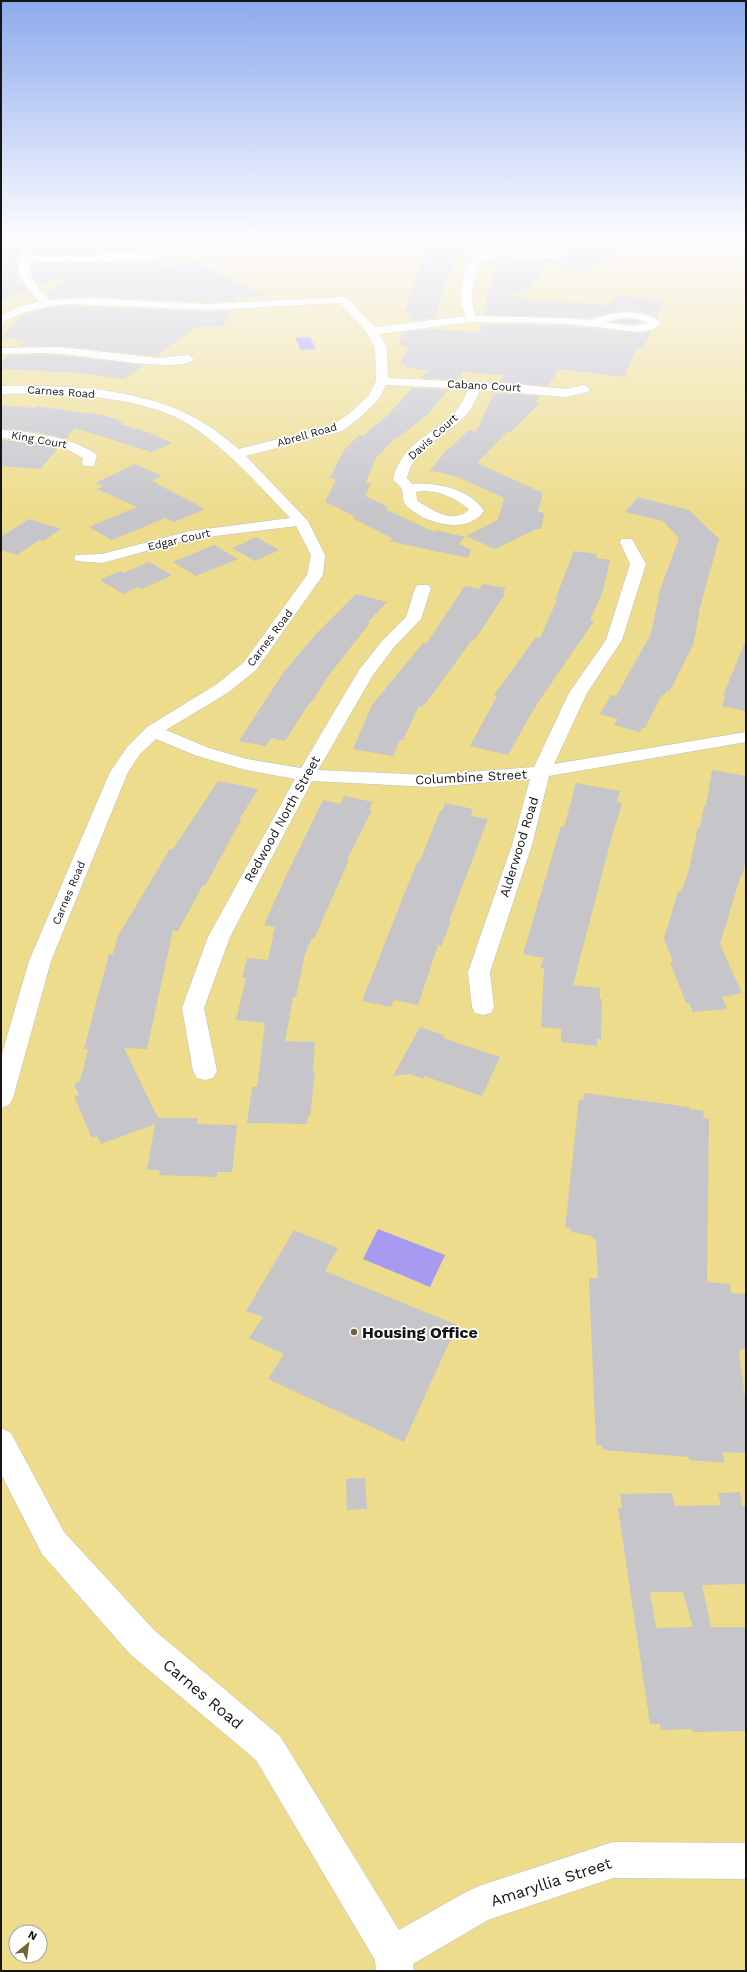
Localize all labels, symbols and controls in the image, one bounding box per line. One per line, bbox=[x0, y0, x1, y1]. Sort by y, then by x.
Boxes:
street label: Cabano Court bbox=[447, 378, 522, 394]
street label: Carnes Road bbox=[27, 383, 95, 401]
street label: Davis Court bbox=[406, 411, 461, 463]
street label: Abrell Road bbox=[276, 420, 338, 450]
street label: King Court bbox=[10, 429, 68, 451]
street label: Edgar Court bbox=[147, 526, 212, 553]
street label: Carnes Road bbox=[244, 607, 296, 669]
street label: Redwood North Street bbox=[241, 753, 323, 885]
street label: Columbine Street bbox=[415, 767, 528, 787]
street label: Alderwood Road bbox=[497, 795, 541, 899]
street label: Carnes Road bbox=[50, 859, 88, 927]
place label: Housing Office bbox=[362, 1323, 478, 1342]
marker: Housing Office bbox=[349, 1327, 359, 1337]
street label: Carnes Road bbox=[159, 1655, 247, 1733]
street label: Amaryllia Street bbox=[488, 1853, 614, 1911]
north arrow bbox=[8, 1924, 48, 1964]
text: N bbox=[26, 1928, 39, 1943]

